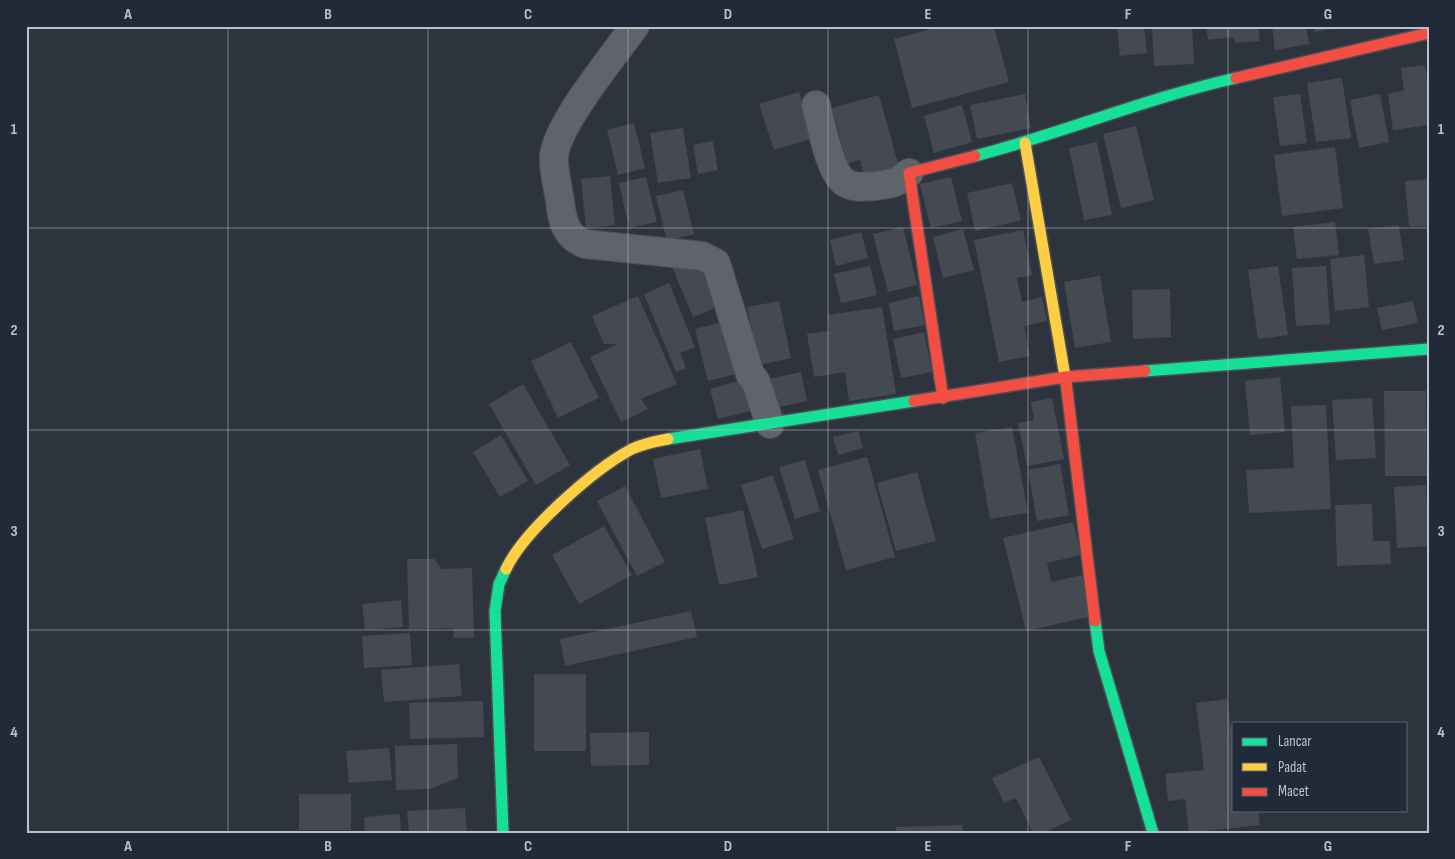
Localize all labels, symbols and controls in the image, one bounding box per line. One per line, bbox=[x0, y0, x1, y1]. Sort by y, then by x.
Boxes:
text: A bbox=[123, 5, 132, 24]
text: B bbox=[324, 5, 332, 24]
text: C bbox=[524, 5, 532, 24]
text: D bbox=[724, 5, 732, 24]
text: E bbox=[925, 5, 932, 24]
text: F bbox=[1125, 5, 1132, 24]
text: G bbox=[1324, 5, 1332, 24]
text: 1 bbox=[11, 120, 18, 139]
text: 1 bbox=[1438, 120, 1445, 139]
text: 2 bbox=[10, 321, 18, 340]
text: 2 bbox=[1437, 321, 1445, 340]
text: 3 bbox=[10, 522, 18, 541]
text: 3 bbox=[1437, 522, 1445, 541]
legend bbox=[1232, 722, 1408, 812]
text: 4 bbox=[10, 723, 18, 742]
text: 4 bbox=[1437, 723, 1445, 742]
text: Lancar bbox=[1278, 732, 1312, 751]
text: Padat bbox=[1278, 758, 1307, 777]
text: Macet bbox=[1278, 782, 1310, 801]
text: A bbox=[123, 837, 132, 856]
text: B bbox=[324, 837, 332, 856]
text: C bbox=[524, 837, 532, 856]
text: D bbox=[724, 837, 732, 856]
text: E bbox=[925, 837, 932, 856]
text: F bbox=[1125, 837, 1132, 856]
text: G bbox=[1324, 837, 1332, 856]

